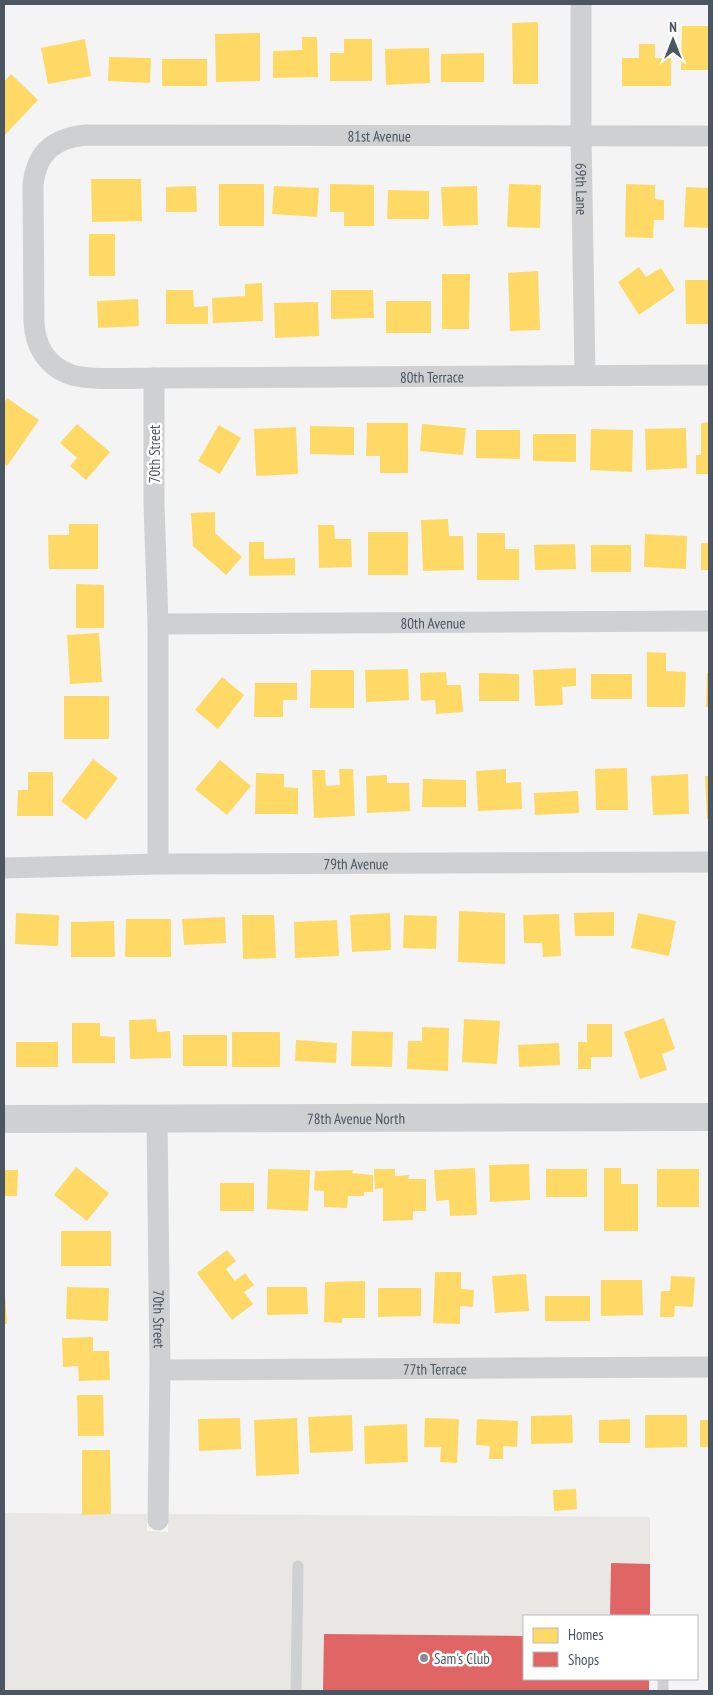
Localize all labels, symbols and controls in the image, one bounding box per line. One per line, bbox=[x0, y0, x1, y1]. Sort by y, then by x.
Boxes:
north arrow bbox=[648, 15, 698, 65]
text: N bbox=[669, 18, 677, 36]
street label: 81st Avenue bbox=[347, 126, 411, 145]
street label: 69th Lane bbox=[572, 163, 592, 215]
street label: 80th Terrace bbox=[400, 367, 464, 386]
street label: 70th Street bbox=[145, 425, 164, 483]
street label: 80th Avenue bbox=[400, 613, 466, 632]
street label: 79th Avenue bbox=[323, 854, 389, 873]
street label: 78th Avenue North bbox=[307, 1108, 405, 1128]
street label: 70th Street bbox=[150, 1290, 169, 1348]
street label: 77th Terrace bbox=[403, 1359, 467, 1378]
legend bbox=[523, 1615, 698, 1680]
text: Homes bbox=[568, 1625, 604, 1644]
place label: Sam's Club bbox=[434, 1649, 490, 1668]
text: Shops bbox=[568, 1650, 599, 1669]
marker: Sam's Club bbox=[418, 1652, 430, 1664]

